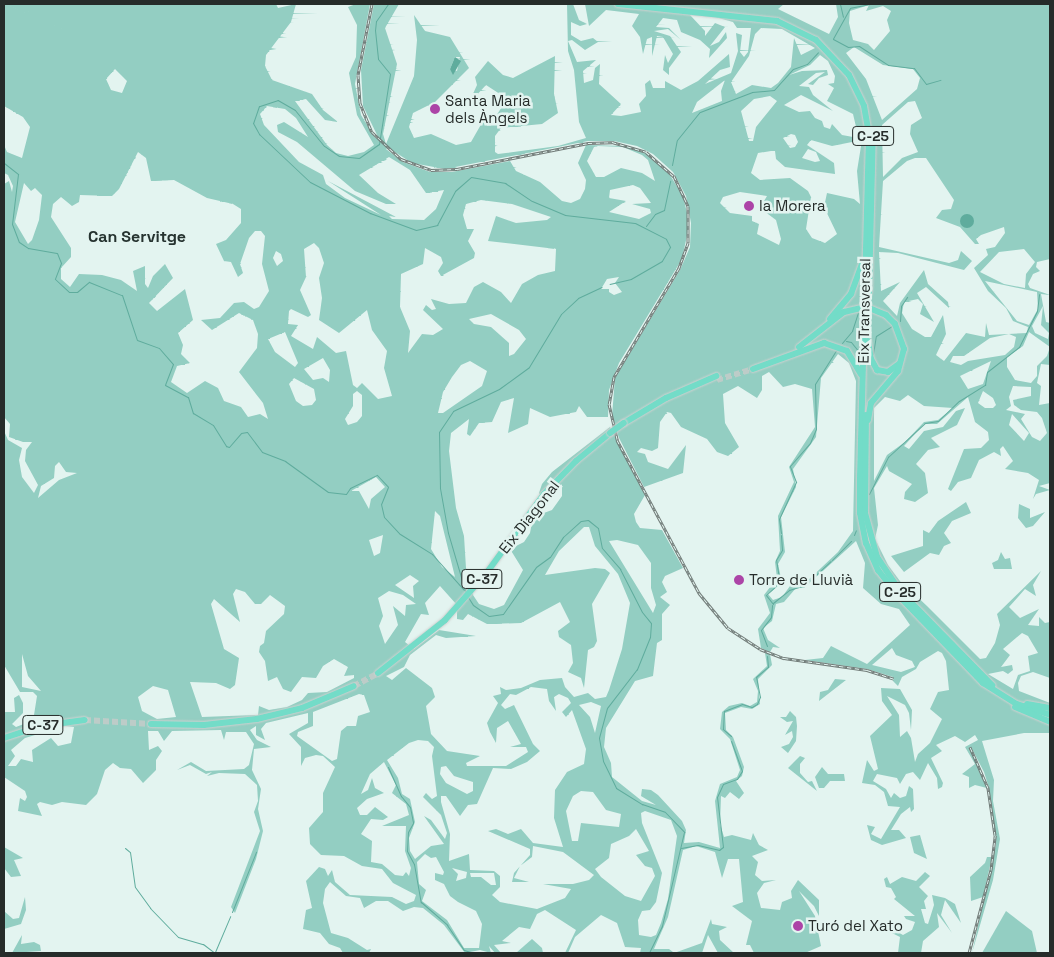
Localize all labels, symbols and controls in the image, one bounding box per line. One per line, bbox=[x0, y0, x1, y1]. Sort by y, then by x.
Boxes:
place label: Santa Maria dels Àngels bbox=[445, 91, 531, 126]
marker: Santa Maria dels Àngels bbox=[429, 103, 441, 115]
road number: C-25 bbox=[852, 124, 894, 148]
place label: la Morera bbox=[759, 197, 826, 215]
marker: la Morera bbox=[743, 200, 755, 212]
district label: Can Servitge bbox=[88, 227, 186, 247]
street label: Eix Transversal bbox=[854, 258, 874, 364]
street label: Eix Diagonal bbox=[495, 477, 563, 557]
road number: C-37 bbox=[461, 568, 503, 590]
place label: Torre de Lluvià bbox=[749, 571, 853, 589]
marker: Torre de Lluvià bbox=[733, 574, 745, 586]
road number: C-25 bbox=[879, 580, 921, 604]
road number: C-37 bbox=[22, 714, 64, 736]
place label: Turó del Xato bbox=[808, 917, 903, 935]
marker: Turó del Xato bbox=[792, 920, 804, 932]

